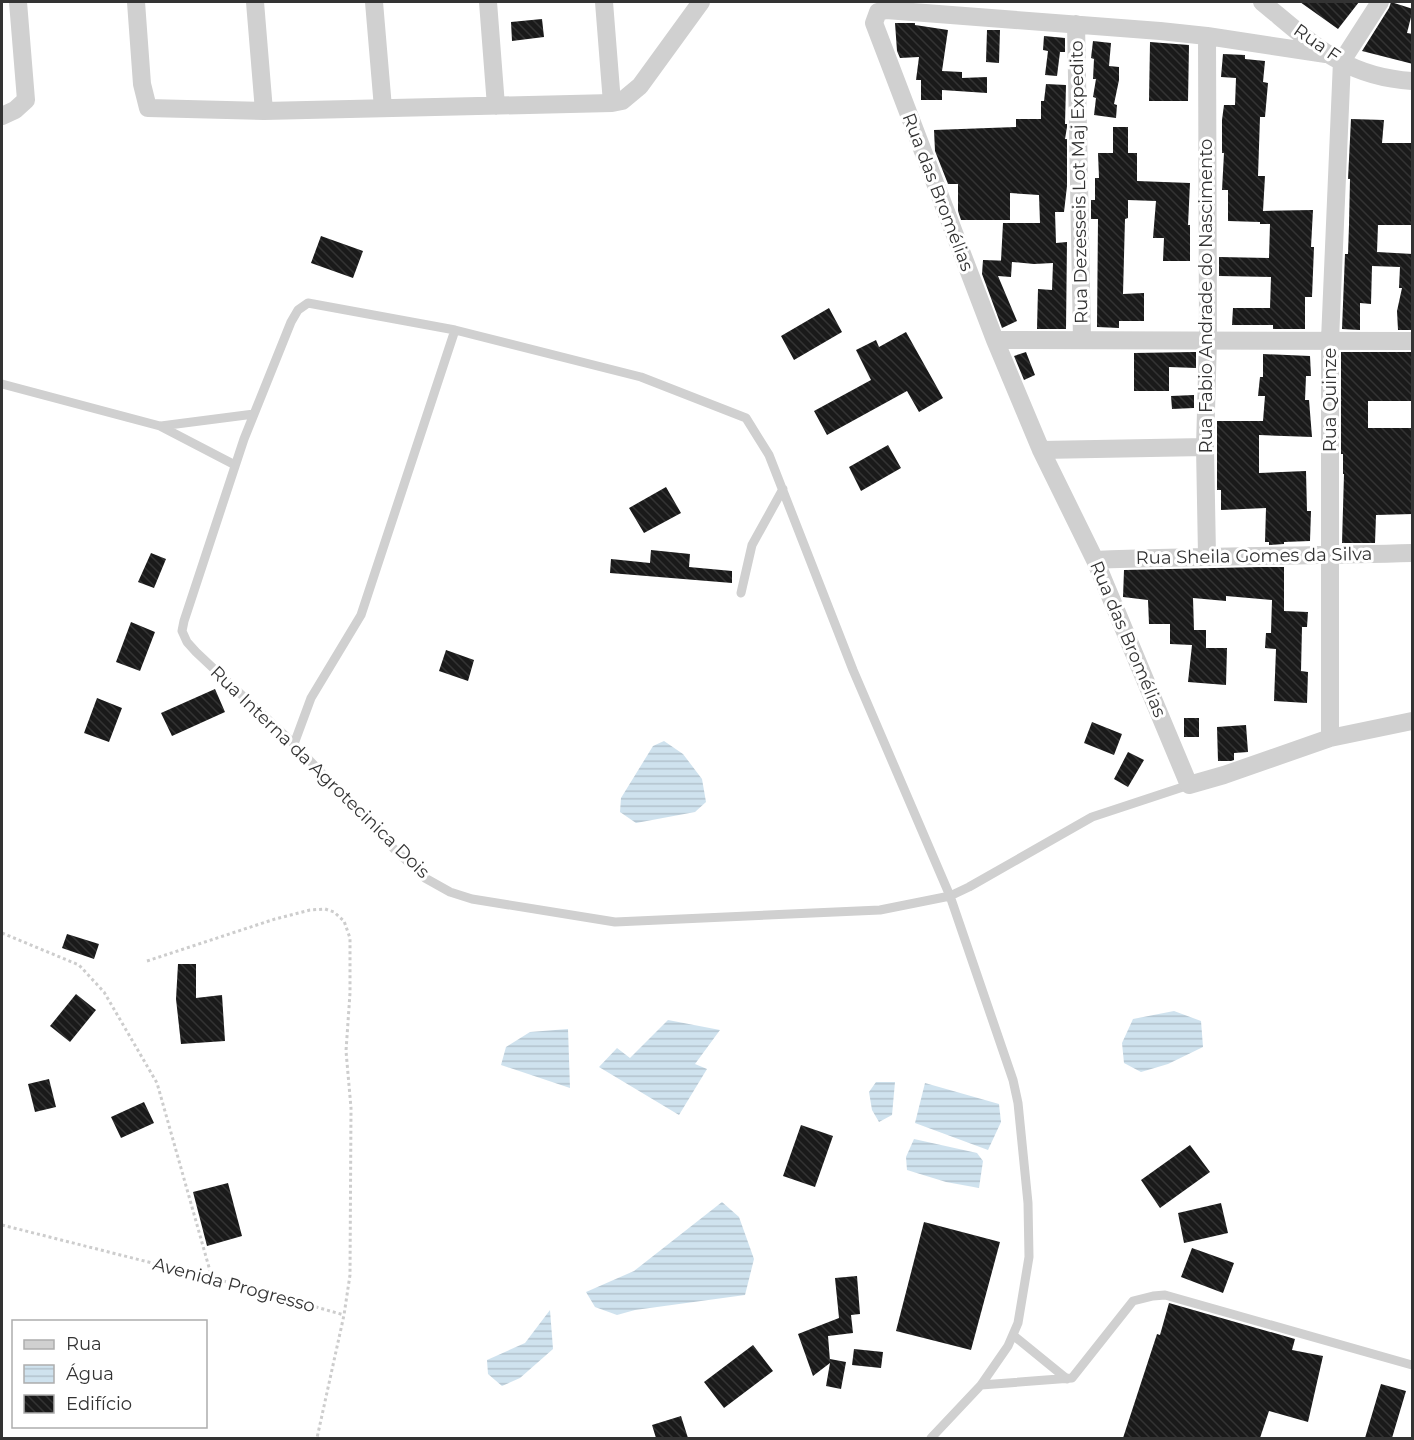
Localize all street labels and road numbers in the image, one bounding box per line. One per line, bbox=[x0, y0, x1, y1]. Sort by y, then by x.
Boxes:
street label: Rua F bbox=[1289, 19, 1345, 67]
street label: Rua Dezesseis Lot Maj Expedito bbox=[1066, 40, 1092, 324]
street label: Rua das Bromélias bbox=[898, 110, 978, 274]
street label: Rua Fabio Andrade do Nascimento bbox=[1195, 139, 1217, 453]
street label: Rua Quinze bbox=[1319, 348, 1341, 452]
street label: Rua Sheila Gomes da Silva bbox=[1136, 543, 1372, 569]
street label: Rua das Bromélias bbox=[1085, 558, 1171, 721]
street label: Rua Interna da Agrotecinica Dois bbox=[206, 661, 434, 883]
street label: Avenida Progresso bbox=[150, 1253, 318, 1317]

